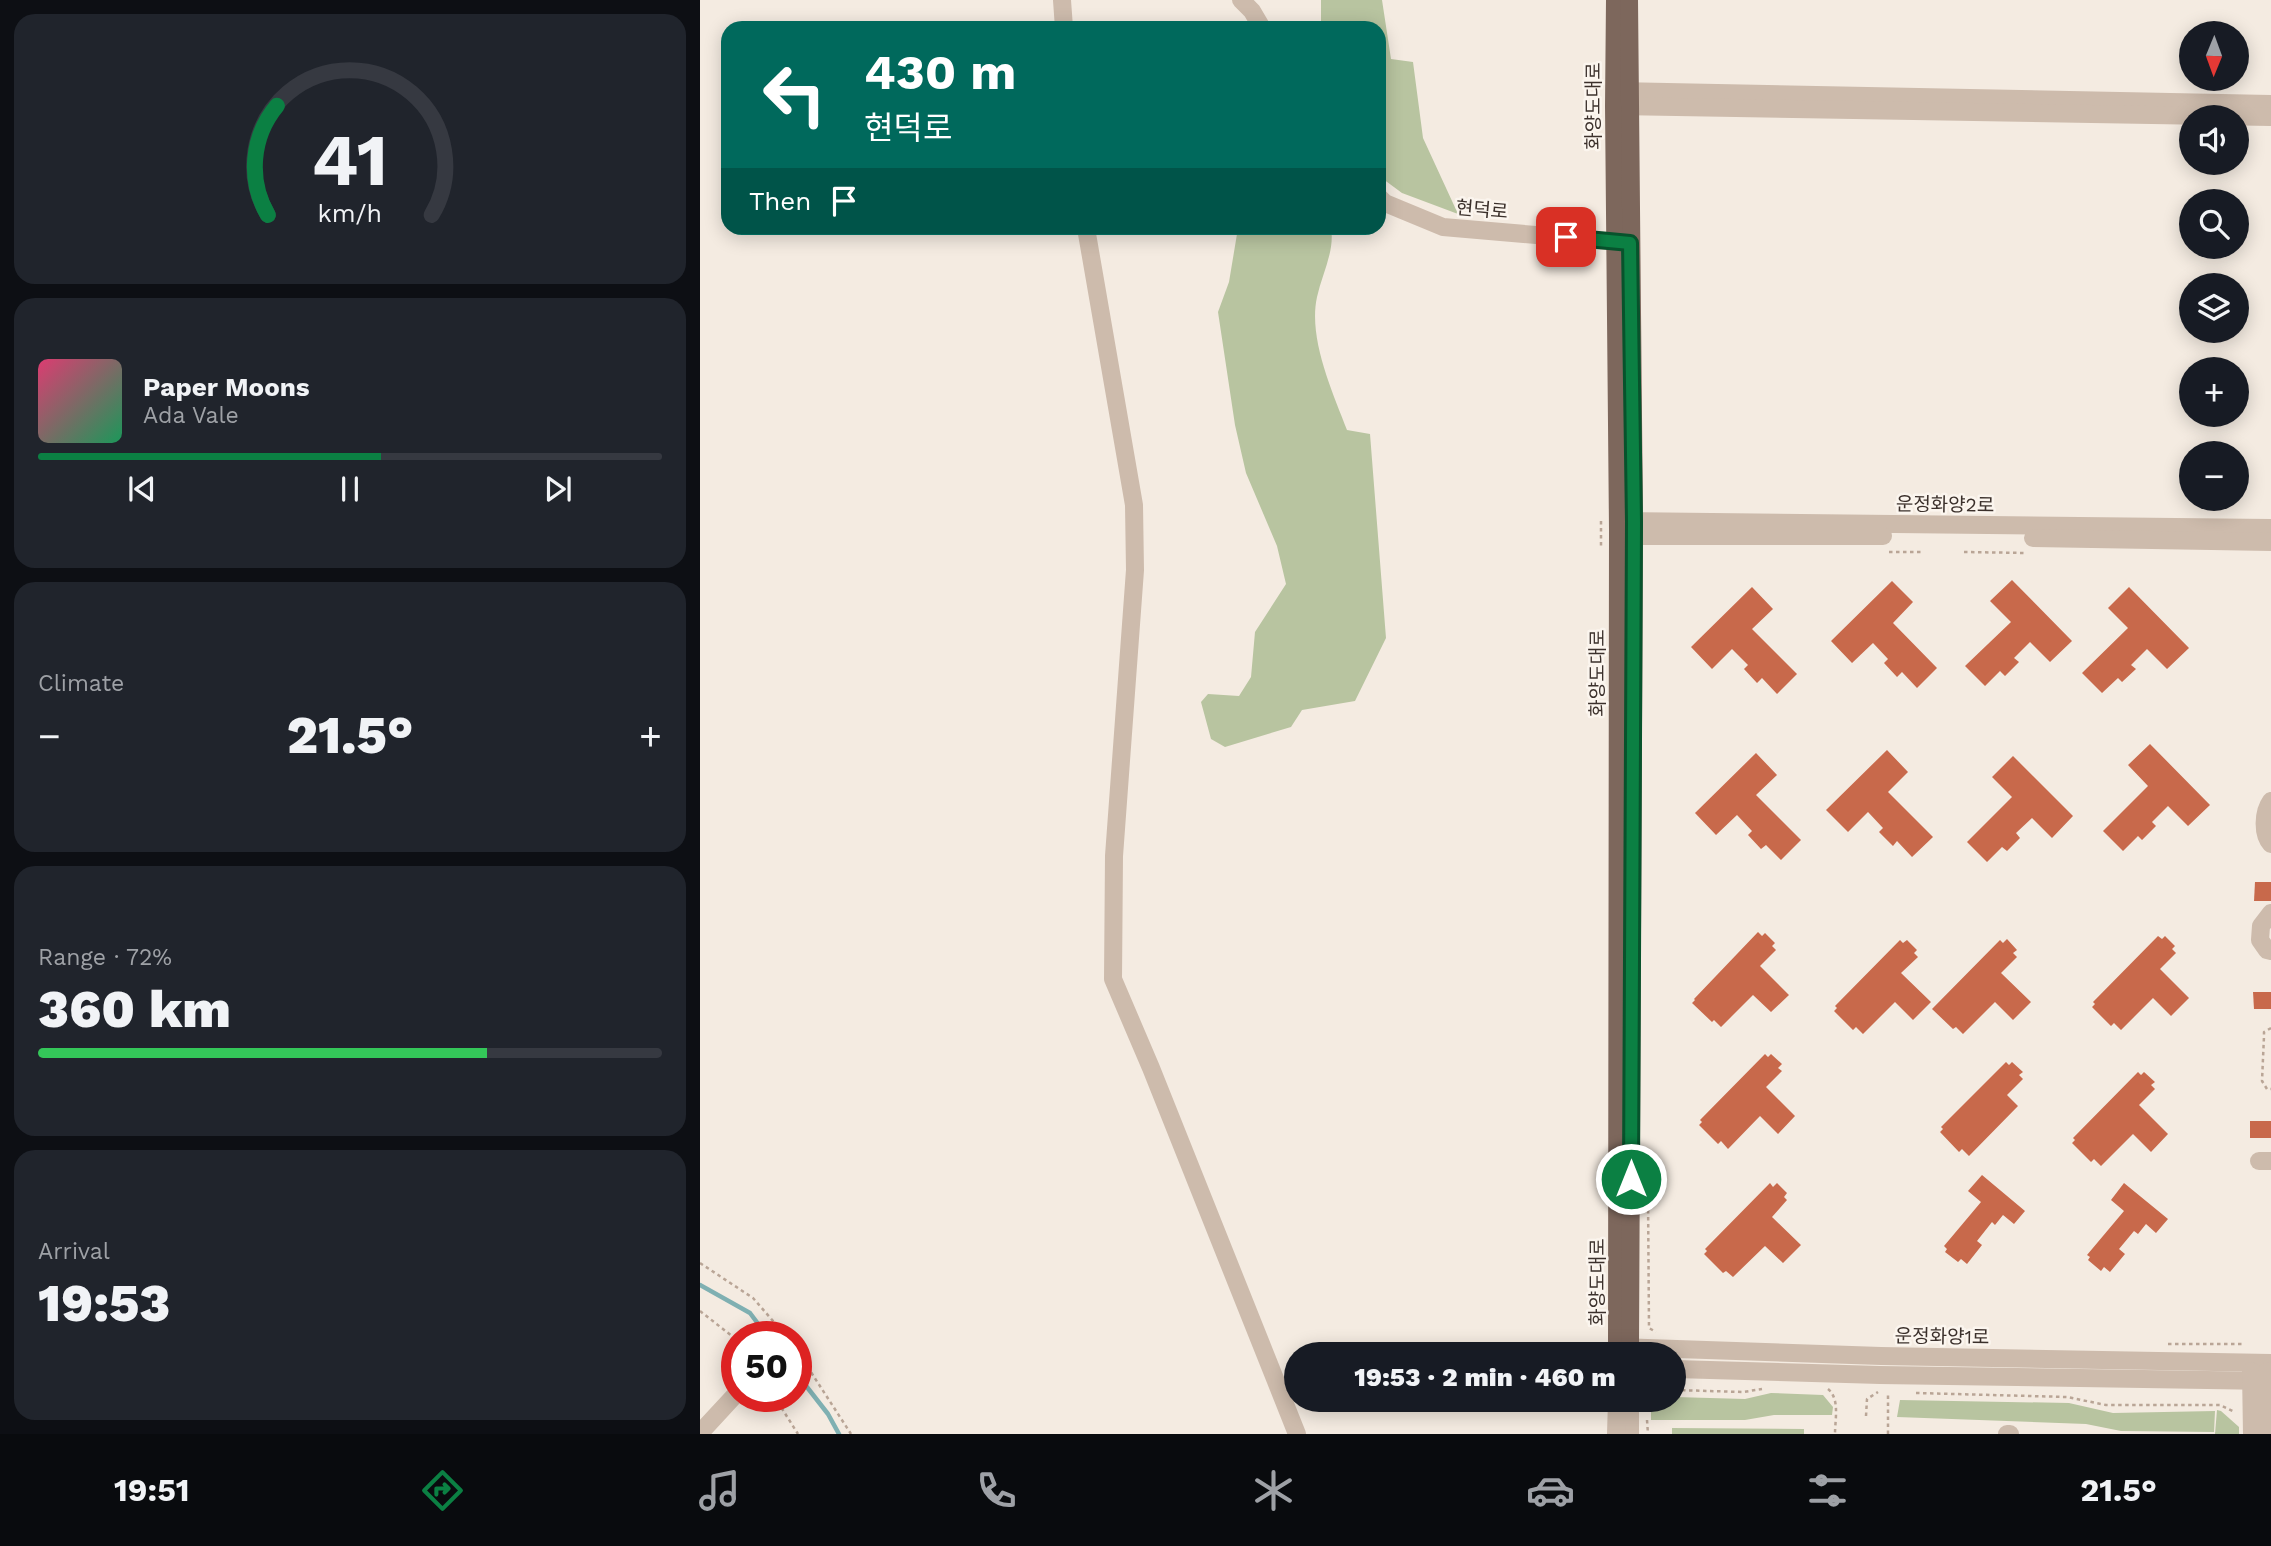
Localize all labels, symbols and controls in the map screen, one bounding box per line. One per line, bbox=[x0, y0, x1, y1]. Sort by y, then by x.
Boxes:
north arrow bbox=[2179, 21, 2249, 91]
map controls bbox=[2179, 21, 2249, 511]
text: 430 m bbox=[864, 43, 1016, 101]
icon: left bbox=[749, 49, 840, 140]
street label: 화양도대로 bbox=[1582, 62, 1605, 150]
button: sound bbox=[2179, 105, 2249, 175]
text: 현덕로 bbox=[864, 109, 952, 147]
text: 41 bbox=[312, 117, 388, 203]
icon: arrive bbox=[825, 182, 863, 220]
text: Then bbox=[749, 186, 811, 216]
button: search bbox=[2179, 189, 2249, 259]
street label: 현덕로 bbox=[1455, 196, 1509, 223]
text: km/h bbox=[318, 199, 382, 228]
pin bbox=[1536, 207, 1596, 267]
icon: arrive bbox=[1547, 218, 1585, 256]
button: layers bbox=[2179, 273, 2249, 343]
button: + bbox=[2179, 357, 2249, 427]
text: Paper Moons bbox=[143, 372, 310, 402]
text: Ada Vale bbox=[143, 402, 239, 429]
button: − bbox=[2179, 441, 2249, 511]
icon: previous bbox=[123, 470, 161, 508]
icon: pause bbox=[331, 470, 369, 508]
icon: next bbox=[539, 470, 577, 508]
street label: 운정화양2로 bbox=[1896, 492, 1994, 517]
street label: 화양도대로 bbox=[1586, 629, 1609, 717]
text: Climate bbox=[38, 670, 124, 697]
text: 21.5° bbox=[287, 705, 413, 766]
text: − bbox=[38, 714, 61, 758]
text: + bbox=[639, 714, 662, 758]
text: Range · 72% bbox=[38, 944, 172, 971]
text: 360 km bbox=[38, 979, 231, 1040]
position arrow bbox=[1594, 1142, 1668, 1216]
text: Arrival bbox=[38, 1238, 110, 1265]
street label: 화양도대로 bbox=[1586, 1238, 1609, 1326]
text: 19:53 bbox=[38, 1273, 170, 1334]
speed limit sign: 50 bbox=[721, 1321, 812, 1412]
street label: 운정화양1로 bbox=[1894, 1324, 1990, 1349]
text: 19:53 · 2 min · 460 m bbox=[1354, 1362, 1616, 1392]
icon: directions bbox=[418, 1466, 467, 1515]
icon: music bbox=[695, 1466, 744, 1515]
icon: phone bbox=[972, 1466, 1021, 1515]
icon: climate bbox=[1249, 1466, 1298, 1515]
icon: car bbox=[1526, 1466, 1575, 1515]
icon: filters bbox=[1803, 1466, 1852, 1515]
text: 19:51 bbox=[114, 1471, 190, 1509]
text: 21.5° bbox=[2080, 1471, 2157, 1509]

